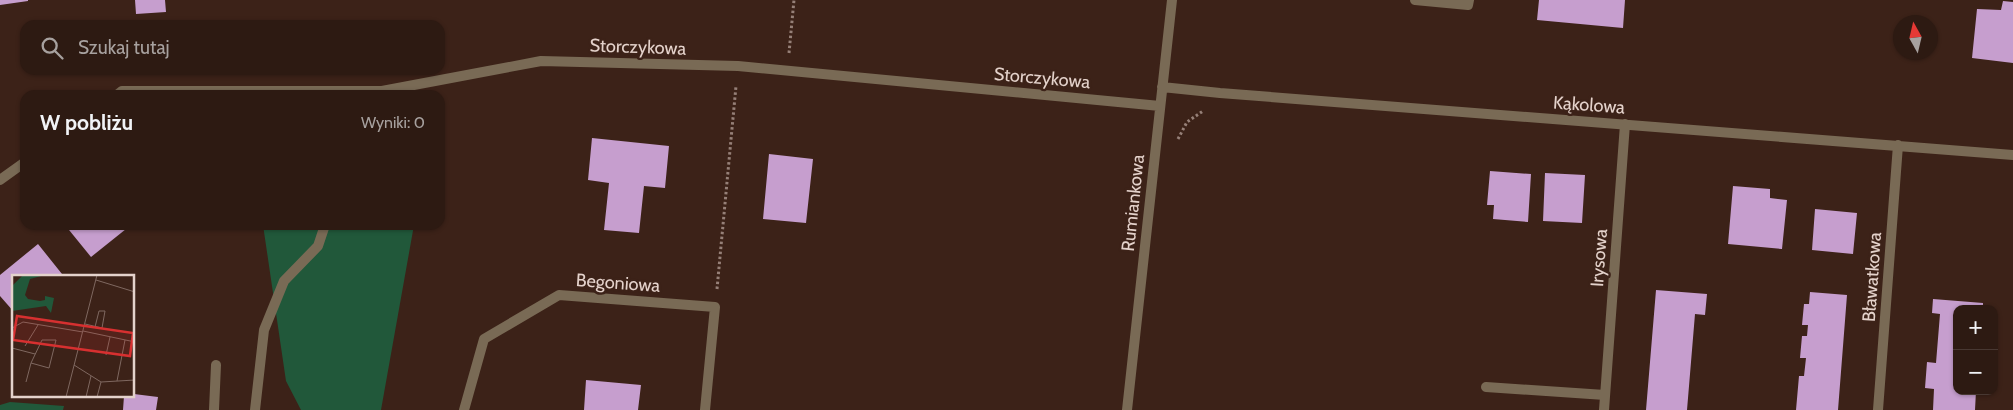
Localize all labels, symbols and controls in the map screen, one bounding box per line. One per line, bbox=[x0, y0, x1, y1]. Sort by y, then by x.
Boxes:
north arrow bbox=[1893, 15, 1938, 60]
search box bbox=[20, 20, 445, 75]
icon: search bbox=[38, 34, 66, 62]
street label: Storczykowa bbox=[589, 34, 687, 60]
text: Szukaj tutaj bbox=[78, 36, 170, 59]
street label: Storczykowa bbox=[993, 63, 1091, 93]
street label: Kąkolowa bbox=[1552, 92, 1626, 119]
text: W pobliżu bbox=[40, 110, 133, 135]
text: Wyniki: 0 bbox=[361, 113, 425, 132]
street label: Rumiankowa bbox=[1117, 153, 1149, 253]
street label: Irysowa bbox=[1586, 228, 1612, 288]
street label: Bławatkowa bbox=[1858, 231, 1886, 323]
street label: Begoniowa bbox=[575, 269, 661, 297]
inset map bbox=[12, 275, 135, 398]
map controls bbox=[1953, 305, 1998, 395]
button: + bbox=[1953, 305, 1998, 350]
button: − bbox=[1953, 350, 1998, 395]

